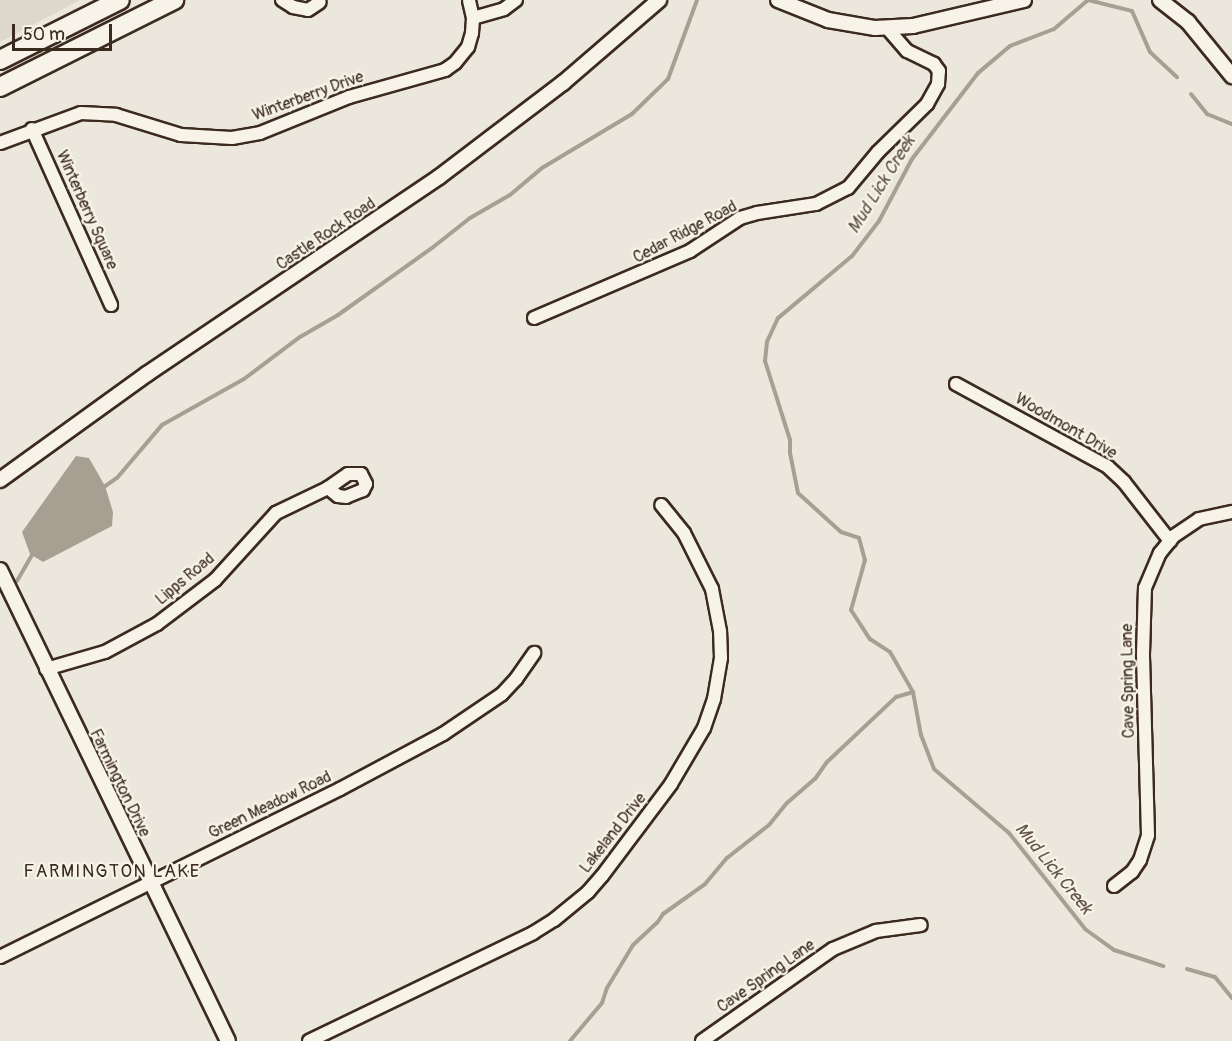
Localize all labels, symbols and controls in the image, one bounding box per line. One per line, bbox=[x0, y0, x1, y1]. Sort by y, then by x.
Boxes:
scale bar bbox=[15, 12, 116, 50]
text: 50 m bbox=[23, 23, 65, 46]
street label: Winterberry Drive bbox=[250, 67, 366, 125]
water label: Mud Lick Creek bbox=[843, 132, 921, 238]
street label: Winterberry Square bbox=[52, 147, 122, 273]
street label: Castle Rock Road bbox=[273, 194, 379, 274]
street label: Cedar Ridge Road bbox=[630, 197, 740, 267]
street label: Woodmont Drive bbox=[1012, 389, 1120, 463]
street label: Lipps Road bbox=[152, 549, 218, 609]
street label: Cave Spring Lane bbox=[1117, 624, 1139, 738]
street label: Farmington Drive bbox=[86, 726, 154, 840]
street label: Green Meadow Road bbox=[205, 767, 335, 843]
street label: Lakeland Drive bbox=[576, 789, 650, 877]
water label: Mud Lick Creek bbox=[1010, 819, 1096, 919]
district label: FARMINGTON LAKE bbox=[23, 861, 201, 883]
street label: Cave Spring Lane bbox=[714, 935, 818, 1017]

